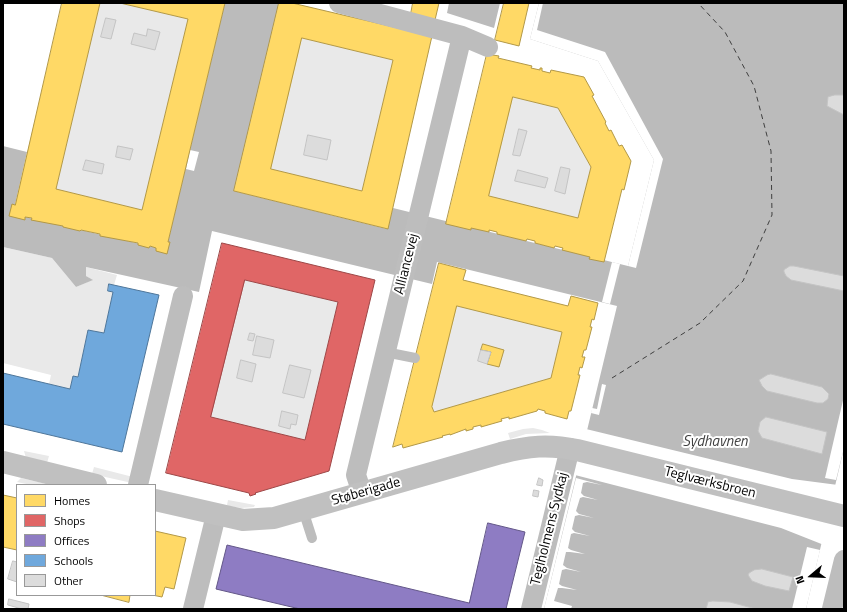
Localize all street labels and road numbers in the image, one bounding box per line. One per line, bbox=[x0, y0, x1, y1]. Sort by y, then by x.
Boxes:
street label: Alliancevej bbox=[391, 232, 423, 296]
street label: Teglværksbroen bbox=[663, 464, 757, 502]
street label: Teglholmens Sydkaj bbox=[528, 471, 572, 587]
street label: Støberigade bbox=[330, 474, 402, 510]

